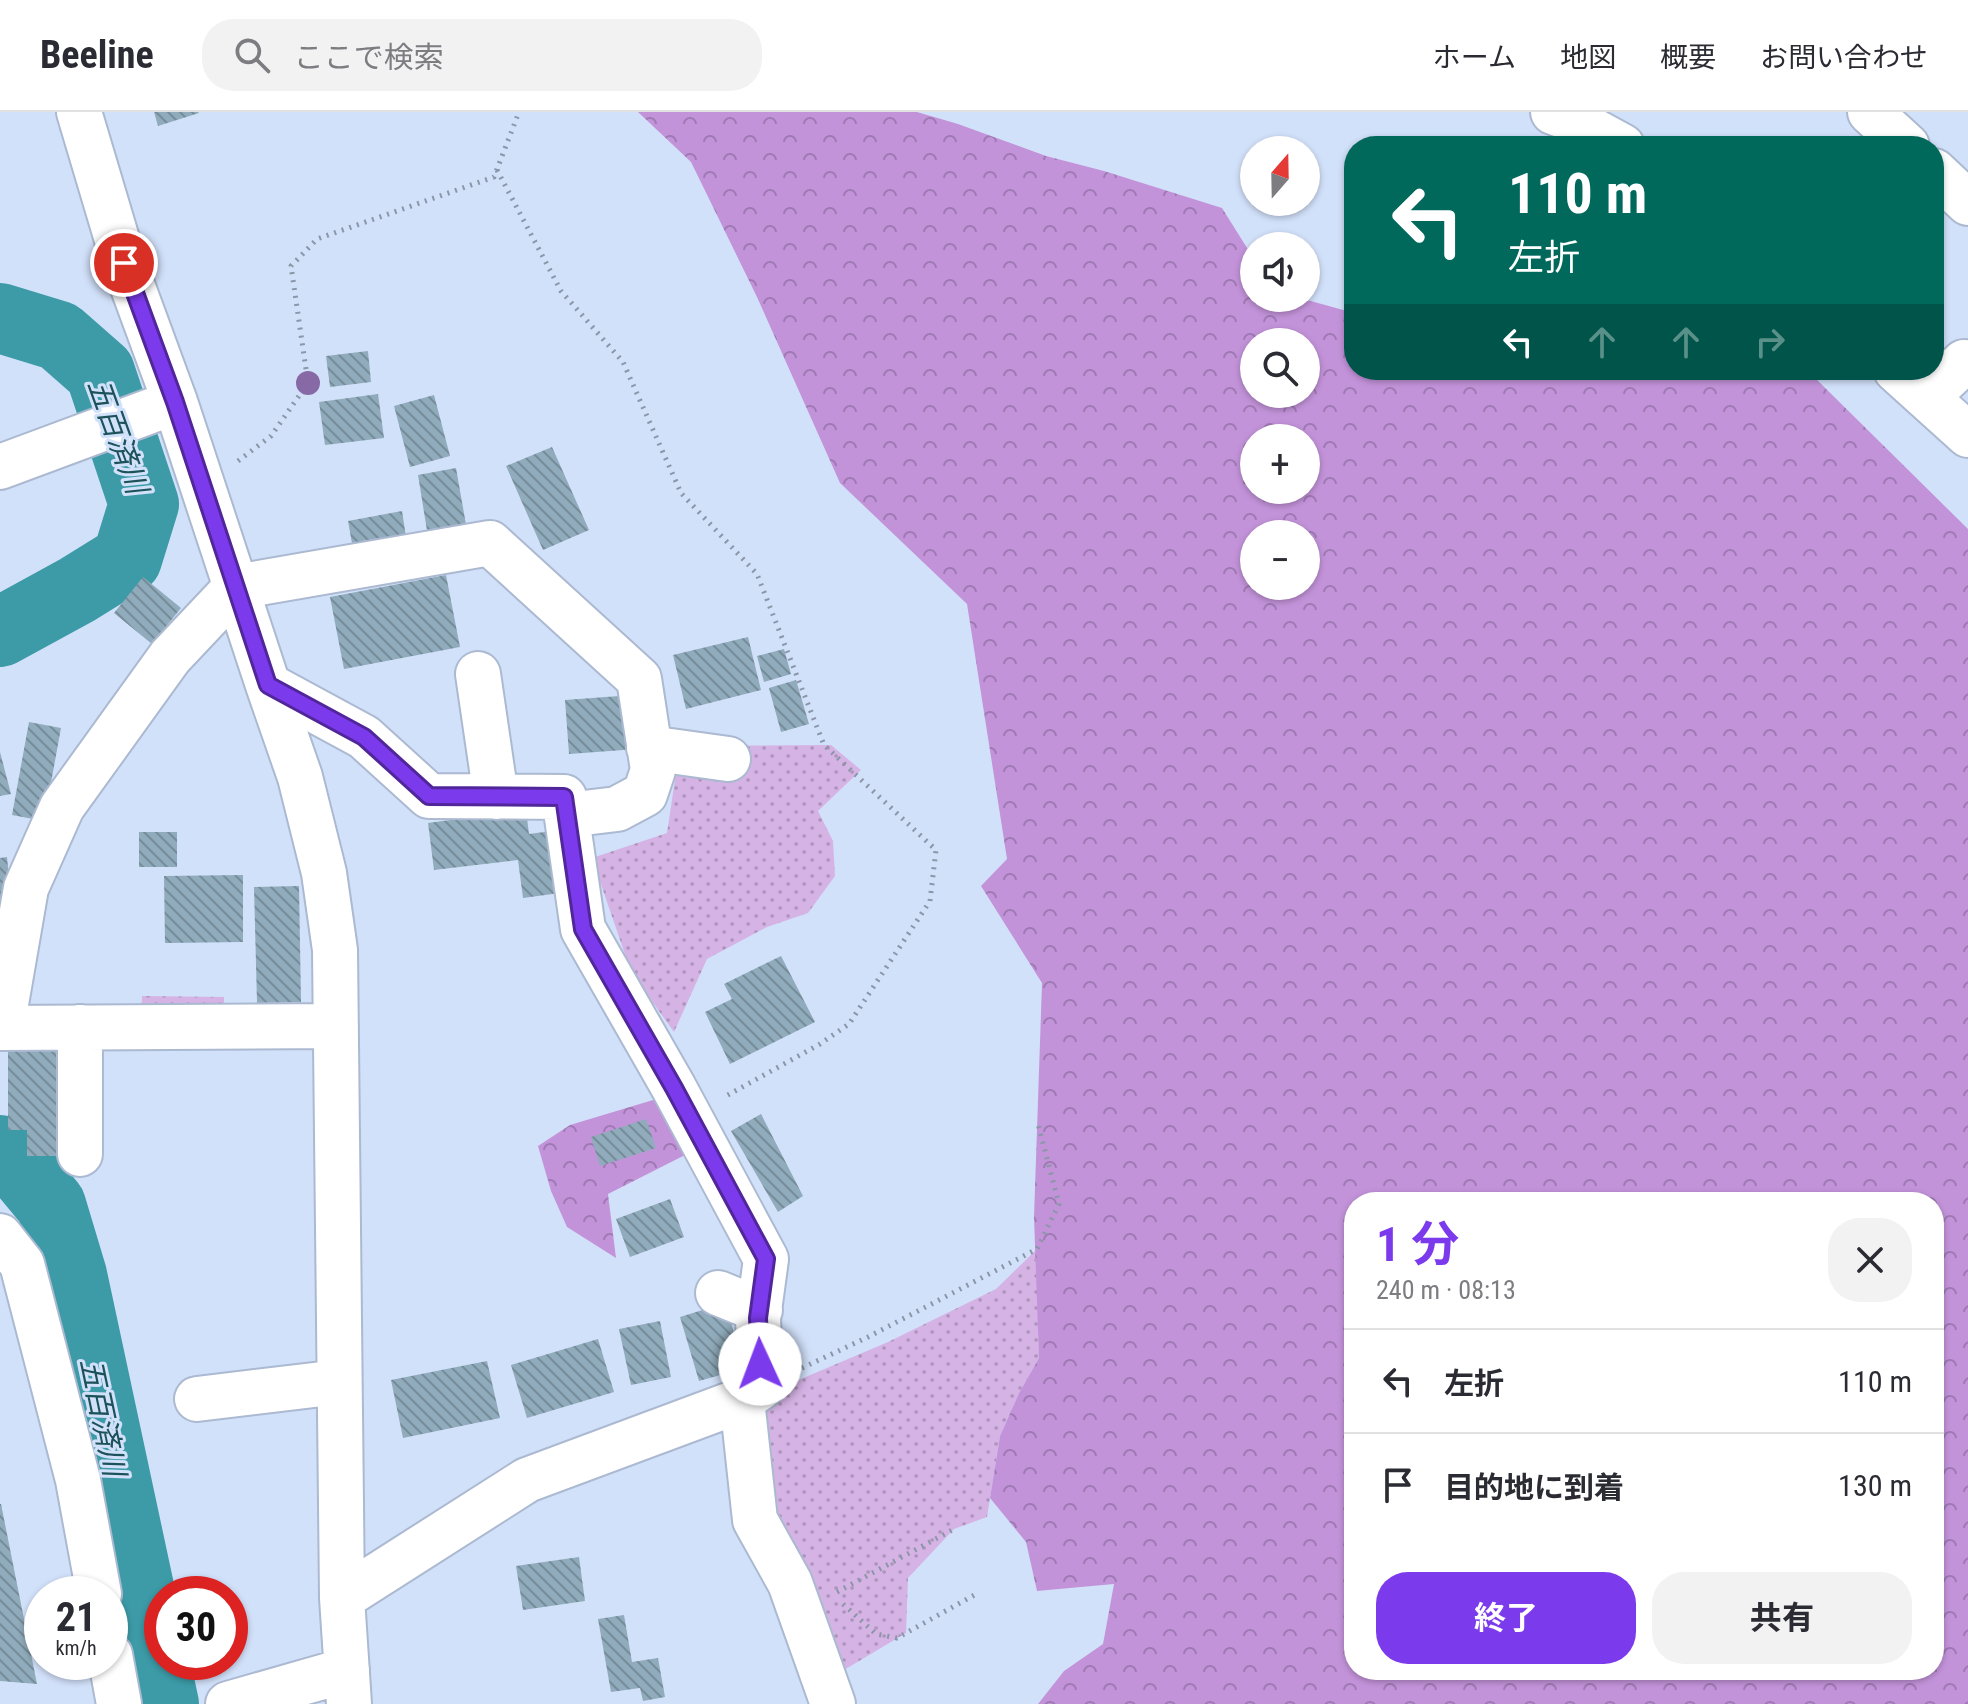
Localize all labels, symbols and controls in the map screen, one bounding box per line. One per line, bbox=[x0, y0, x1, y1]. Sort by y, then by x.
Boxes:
search box bbox=[202, 19, 762, 91]
text: Beeline bbox=[40, 33, 154, 77]
icon: search bbox=[230, 33, 274, 77]
text: ここで検索 bbox=[294, 40, 444, 75]
text: ホーム bbox=[1433, 41, 1516, 74]
text: 地図 bbox=[1560, 41, 1616, 74]
text: 概要 bbox=[1660, 41, 1716, 74]
text: お問い合わせ bbox=[1760, 41, 1928, 74]
north arrow bbox=[1240, 136, 1320, 216]
map controls bbox=[1240, 136, 1320, 600]
text: 110 m bbox=[1508, 161, 1647, 227]
icon: left bbox=[1376, 168, 1480, 272]
pin bbox=[90, 229, 158, 297]
button: sound bbox=[1240, 232, 1320, 312]
text: 左折 bbox=[1508, 237, 1580, 279]
icon: arrive bbox=[102, 241, 146, 285]
icon: left bbox=[1496, 320, 1540, 364]
icon: ahead bbox=[1580, 320, 1624, 364]
icon: ahead bbox=[1664, 320, 1708, 364]
icon: right bbox=[1748, 320, 1792, 364]
button: search bbox=[1240, 328, 1320, 408]
water label: 五百済川 bbox=[81, 374, 156, 501]
button: + bbox=[1240, 424, 1320, 504]
button: − bbox=[1240, 520, 1320, 600]
text: 1 分 bbox=[1376, 1216, 1459, 1273]
button: close bbox=[1828, 1218, 1912, 1302]
text: 240 m · 08:13 bbox=[1376, 1275, 1516, 1305]
position arrow bbox=[718, 1322, 802, 1406]
water label: 五百済川 bbox=[73, 1355, 133, 1482]
icon: left bbox=[1376, 1359, 1420, 1403]
text: 110 m bbox=[1838, 1364, 1912, 1399]
text: 左折 bbox=[1444, 1366, 1504, 1401]
icon: arrive bbox=[1376, 1463, 1420, 1507]
text: 130 m bbox=[1838, 1468, 1912, 1503]
text: 目的地に到着 bbox=[1444, 1470, 1624, 1505]
button: 終了 bbox=[1376, 1572, 1636, 1664]
button: 共有 bbox=[1652, 1572, 1912, 1664]
speed limit sign: 30 bbox=[144, 1576, 248, 1680]
text: 21 bbox=[56, 1594, 96, 1641]
text: km/h bbox=[55, 1636, 97, 1660]

